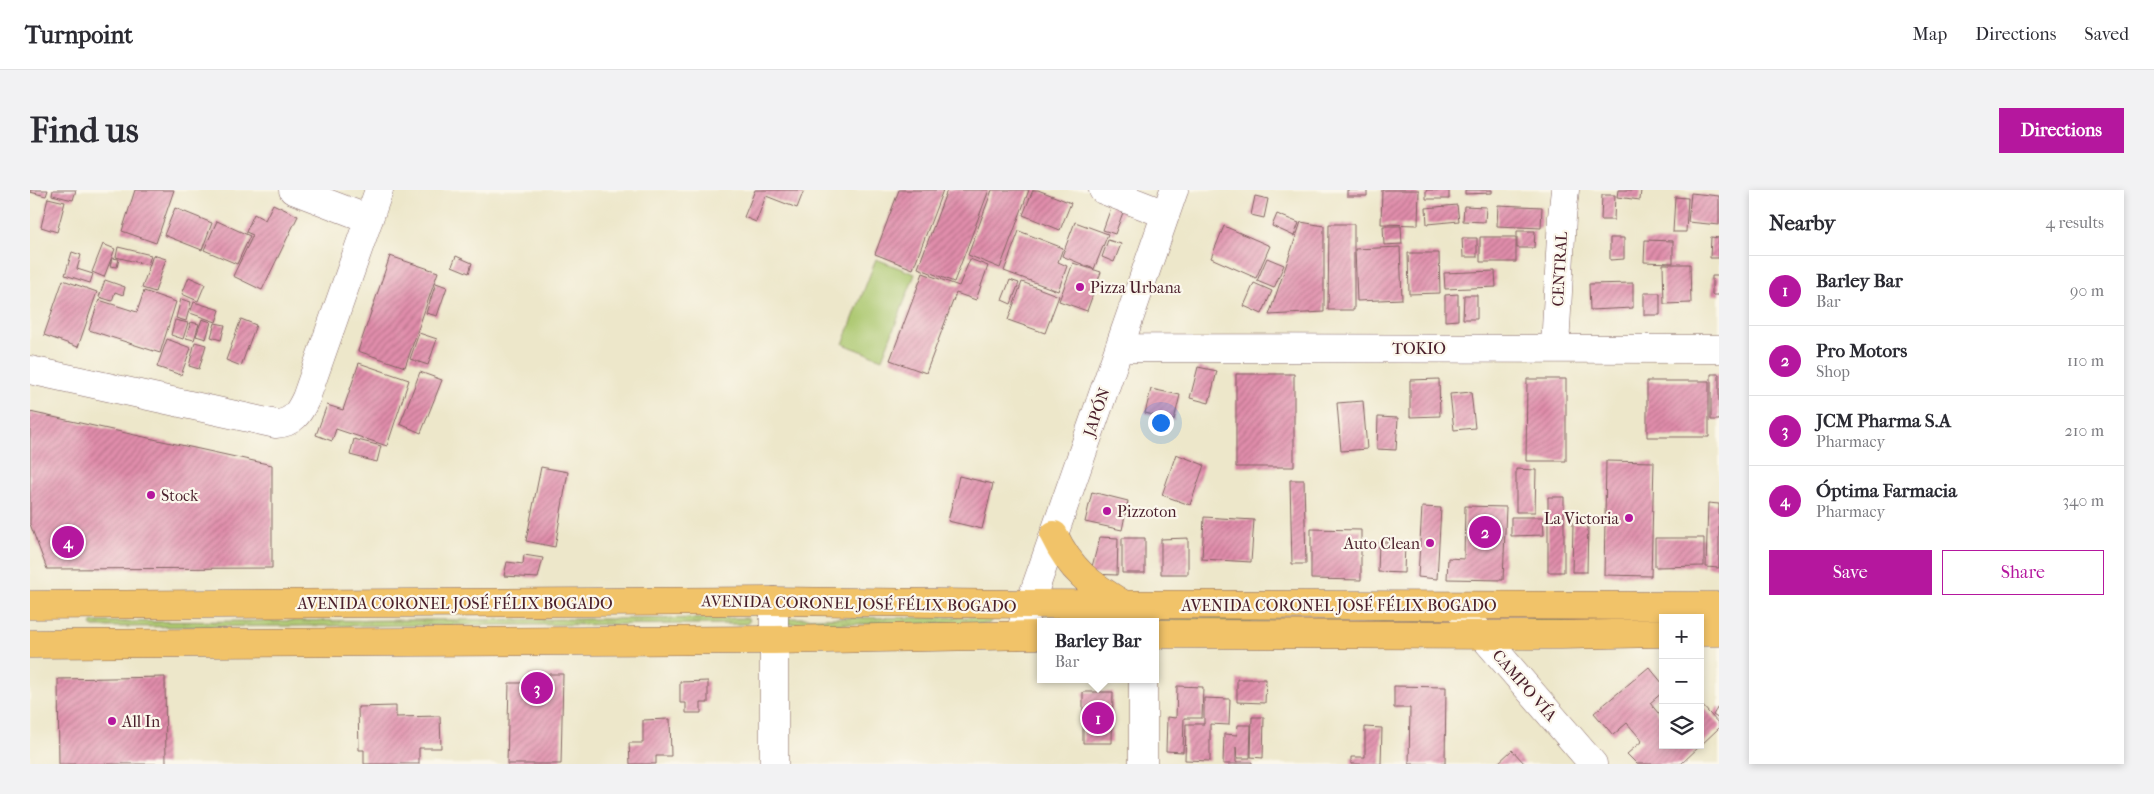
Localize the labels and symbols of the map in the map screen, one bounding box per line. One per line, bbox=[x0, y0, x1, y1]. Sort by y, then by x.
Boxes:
street label: CENTRAL bbox=[1548, 231, 1571, 307]
place label: Pizza Urbana bbox=[1090, 278, 1182, 297]
marker: Pizza Urbana bbox=[1074, 281, 1086, 293]
street label: TOKIO bbox=[1392, 339, 1446, 358]
street label: JAPÓN bbox=[1078, 385, 1114, 441]
your location bbox=[1148, 410, 1174, 436]
place label: Stock bbox=[161, 486, 199, 505]
marker: Stock bbox=[145, 489, 157, 501]
place label: Pizzoton bbox=[1117, 502, 1177, 521]
marker: Pizzoton bbox=[1101, 505, 1113, 517]
place label: La Victoria bbox=[1544, 509, 1620, 528]
marker: La Victoria bbox=[1623, 512, 1635, 524]
pin: 2 bbox=[1469, 513, 1501, 551]
pin: 4 bbox=[52, 523, 84, 561]
place label: Auto Clean bbox=[1343, 534, 1421, 553]
marker: Auto Clean bbox=[1424, 537, 1436, 549]
street label: AVENIDA CORONEL JOSÉ FÉLIX BOGADO bbox=[700, 590, 1017, 616]
street label: AVENIDA CORONEL JOSÉ FÉLIX BOGADO bbox=[296, 593, 613, 613]
street label: AVENIDA CORONEL JOSÉ FÉLIX BOGADO bbox=[1180, 595, 1497, 615]
street label: CAMPO VÍA bbox=[1488, 645, 1562, 725]
pin: 3 bbox=[521, 669, 553, 707]
pin: 1 bbox=[1082, 699, 1114, 737]
place label: All In bbox=[121, 712, 161, 731]
marker: All In bbox=[106, 715, 118, 727]

